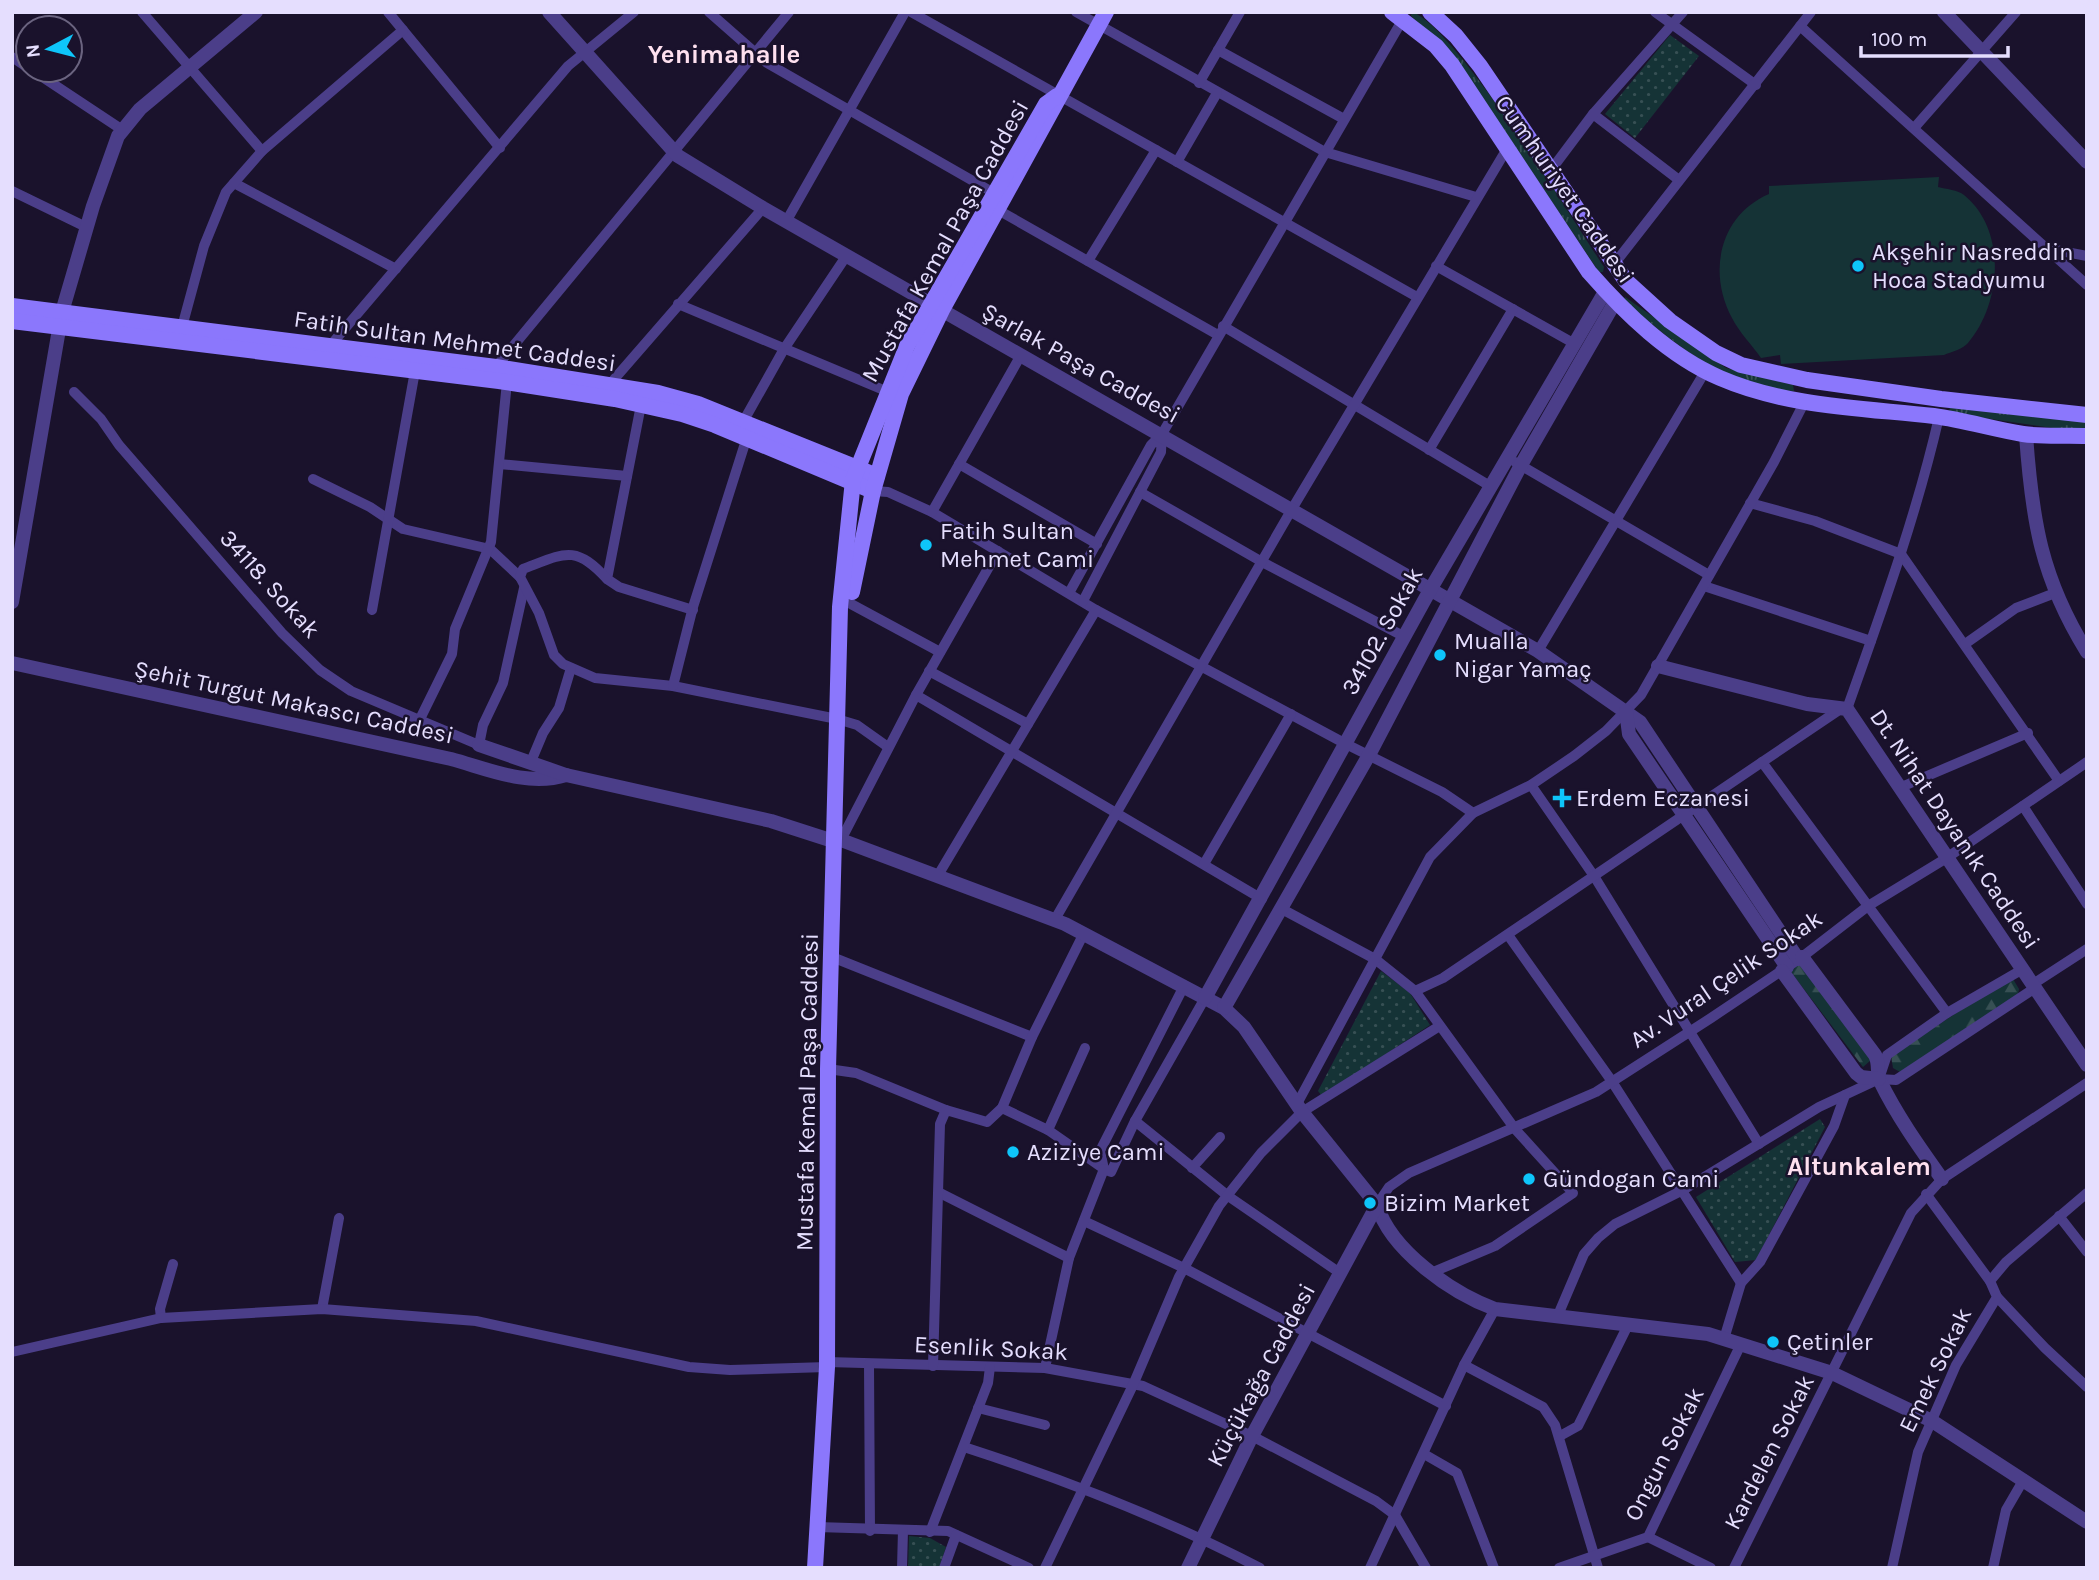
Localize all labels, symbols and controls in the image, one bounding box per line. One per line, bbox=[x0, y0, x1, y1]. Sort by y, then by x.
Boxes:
north arrow bbox=[14, 14, 84, 84]
scale bar bbox=[1861, 14, 2008, 58]
text: 100 m bbox=[1871, 27, 1928, 51]
district label: Yenimahalle bbox=[648, 39, 800, 70]
text: N bbox=[21, 43, 45, 59]
street label: Cumhuriyet Caddesi bbox=[1490, 90, 1640, 288]
street label: Mustafa Kemal Paşa Caddesi bbox=[856, 95, 1034, 387]
place label: Akşehir Nasreddin Hoca Stadyumu bbox=[1872, 238, 2074, 294]
marker: Akşehir Nasreddin Hoca Stadyumu bbox=[1850, 258, 1866, 274]
street label: Şarlak Paşa Caddesi bbox=[977, 297, 1185, 429]
street label: Fatih Sultan Mehmet Caddesi bbox=[292, 305, 618, 377]
place label: Fatih Sultan Mehmet Cami bbox=[940, 517, 1094, 573]
street label: 34118. Sokak bbox=[214, 524, 326, 644]
marker: Fatih Sultan Mehmet Cami bbox=[918, 537, 934, 553]
street label: 34102. Sokak bbox=[1335, 562, 1429, 700]
place label: Mualla Nigar Yamaç bbox=[1454, 627, 1592, 683]
marker: Mualla Nigar Yamaç bbox=[1432, 647, 1448, 663]
street label: Şehit Turgut Makascı Caddesi bbox=[132, 654, 456, 750]
street label: Dt. Nihat Dayanık Caddesi bbox=[1864, 704, 2046, 954]
place label: Erdem Eczanesi bbox=[1576, 784, 1750, 812]
marker: Erdem Eczanesi bbox=[1554, 790, 1570, 806]
street label: Av. Vural Çelik Sokak bbox=[1625, 904, 1827, 1054]
street label: Mustafa Kemal Paşa Caddesi bbox=[790, 933, 824, 1251]
place label: Aziziye Cami bbox=[1027, 1138, 1165, 1166]
marker: Aziziye Cami bbox=[1005, 1144, 1021, 1160]
district label: Altunkalem bbox=[1787, 1151, 1931, 1182]
place label: Gündogan Cami bbox=[1543, 1165, 1719, 1193]
marker: Gündogan Cami bbox=[1521, 1171, 1537, 1187]
place label: Bizim Market bbox=[1384, 1189, 1530, 1217]
marker: Bizim Market bbox=[1362, 1195, 1378, 1211]
street label: Küçükağa Caddesi bbox=[1201, 1279, 1321, 1471]
street label: Emek Sokak bbox=[1893, 1303, 1977, 1437]
place label: Çetinler bbox=[1787, 1328, 1873, 1356]
street label: Esenlik Sokak bbox=[913, 1330, 1069, 1366]
marker: Çetinler bbox=[1765, 1334, 1781, 1350]
street label: Kardelen Sokak bbox=[1718, 1370, 1820, 1534]
street label: Ongun Sokak bbox=[1618, 1383, 1710, 1525]

